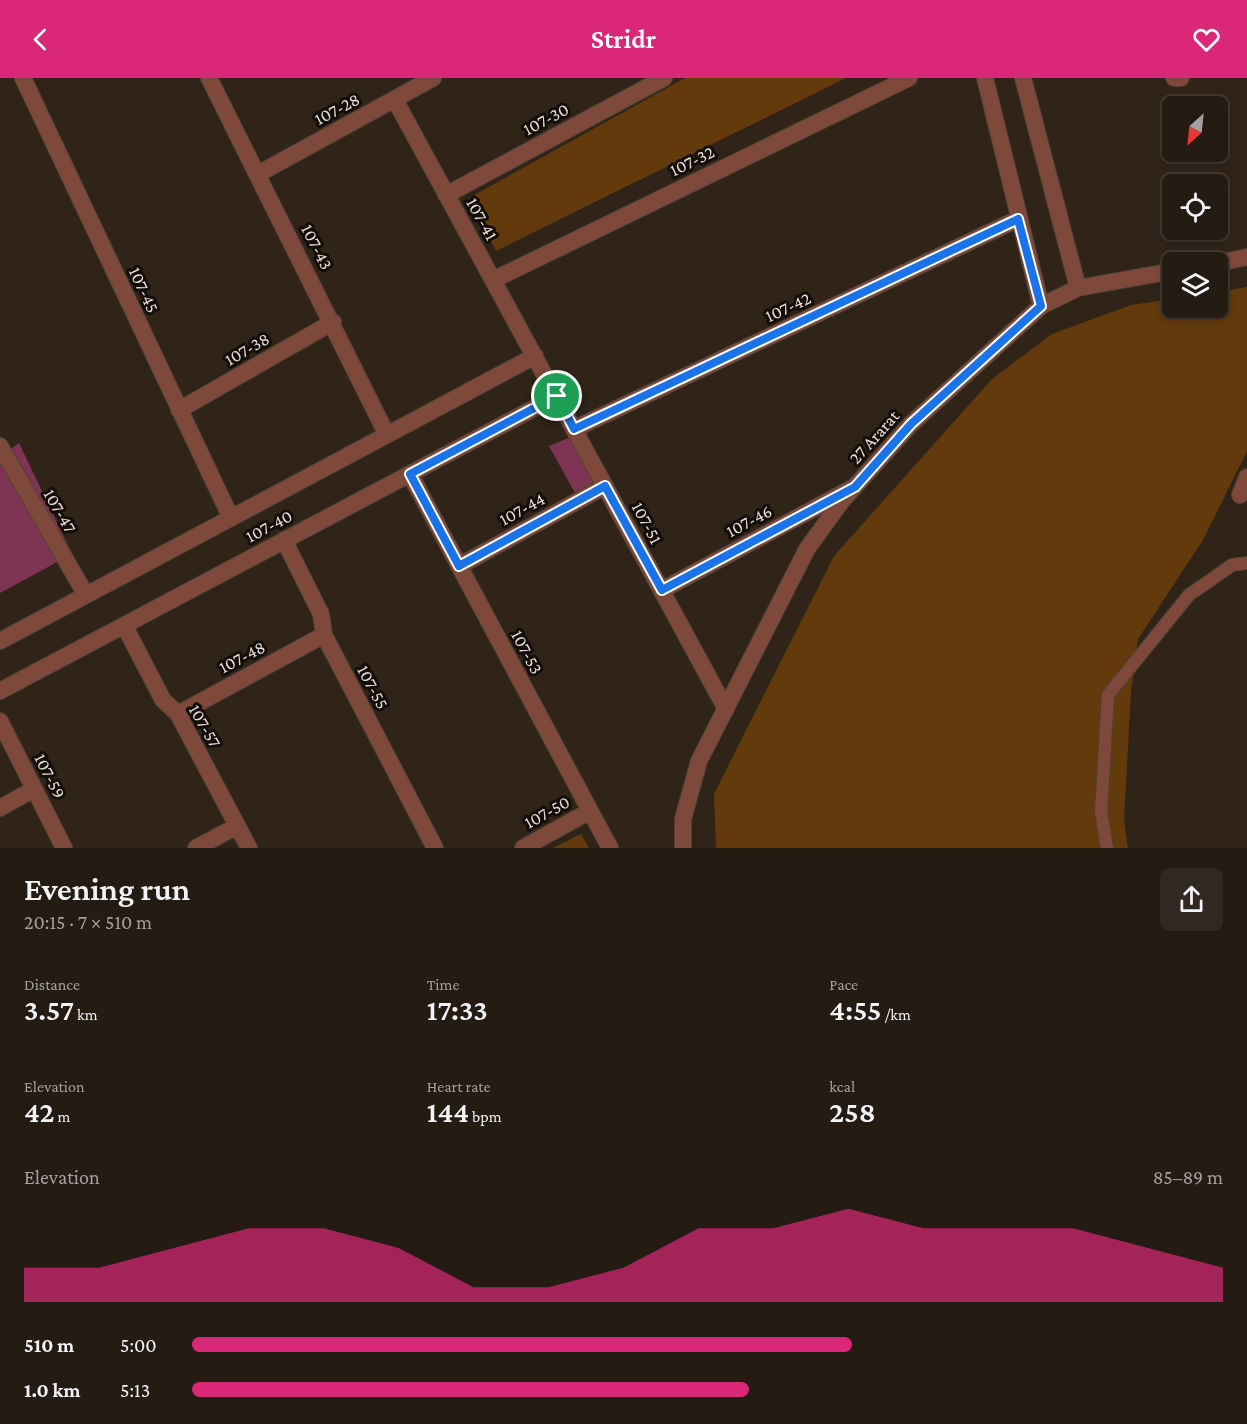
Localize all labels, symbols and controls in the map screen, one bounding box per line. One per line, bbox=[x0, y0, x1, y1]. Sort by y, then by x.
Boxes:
icon: back bbox=[24, 23, 57, 56]
icon: heart bbox=[1190, 23, 1223, 56]
text: Stridr bbox=[591, 24, 656, 54]
street label: 107-28 bbox=[311, 89, 363, 129]
north arrow bbox=[1162, 96, 1228, 162]
map controls bbox=[1162, 96, 1228, 318]
street label: 107-30 bbox=[520, 99, 572, 139]
street label: 107-32 bbox=[666, 142, 718, 180]
button: locate bbox=[1162, 174, 1228, 240]
street label: 107-41 bbox=[462, 194, 502, 244]
street label: 107-43 bbox=[297, 221, 337, 273]
button: layers bbox=[1162, 252, 1228, 318]
street label: 107-45 bbox=[125, 264, 163, 316]
street label: 107-42 bbox=[762, 288, 814, 326]
street label: 107-38 bbox=[221, 328, 273, 370]
pin bbox=[531, 370, 582, 421]
icon: arrive bbox=[540, 379, 573, 412]
street label: 27 Ararat bbox=[845, 405, 904, 468]
street label: 107-47 bbox=[39, 485, 81, 537]
street label: 107-44 bbox=[496, 488, 548, 530]
street label: 107-51 bbox=[628, 499, 666, 547]
street label: 107-46 bbox=[723, 501, 775, 541]
street label: 107-40 bbox=[242, 505, 296, 547]
street label: 107-53 bbox=[507, 627, 547, 677]
street label: 107-48 bbox=[216, 637, 268, 677]
street label: 107-55 bbox=[353, 662, 393, 712]
street label: 107-57 bbox=[185, 701, 225, 751]
street label: 107-59 bbox=[30, 750, 70, 802]
street label: 107-50 bbox=[521, 791, 573, 833]
button: share bbox=[1160, 868, 1223, 931]
text: Evening run bbox=[24, 870, 190, 907]
text: 20:15 · 7 × 510 m bbox=[24, 911, 152, 933]
text: Distance bbox=[24, 976, 80, 993]
text: Time bbox=[427, 976, 459, 993]
text: Pace bbox=[829, 976, 858, 993]
text: 3.57 bbox=[24, 993, 74, 1026]
text: 17:33 bbox=[427, 993, 488, 1026]
text: 4:55 bbox=[829, 993, 882, 1026]
text: km bbox=[74, 1006, 97, 1023]
text: /km bbox=[882, 1006, 911, 1023]
text: Elevation bbox=[24, 1078, 85, 1095]
text: Heart rate bbox=[427, 1078, 491, 1095]
text: kcal bbox=[829, 1078, 855, 1095]
text: 42 bbox=[24, 1095, 54, 1128]
text: 144 bbox=[427, 1095, 469, 1128]
text: 258 bbox=[829, 1095, 876, 1128]
text: m bbox=[54, 1108, 70, 1125]
text: bpm bbox=[469, 1108, 502, 1125]
text: Elevation bbox=[24, 1166, 100, 1188]
text: 85–89 m bbox=[1153, 1166, 1223, 1188]
text: 510 m bbox=[24, 1334, 74, 1356]
text: 5:00 bbox=[120, 1334, 157, 1356]
text: 1.0 km bbox=[24, 1379, 80, 1401]
text: 5:13 bbox=[120, 1379, 150, 1401]

